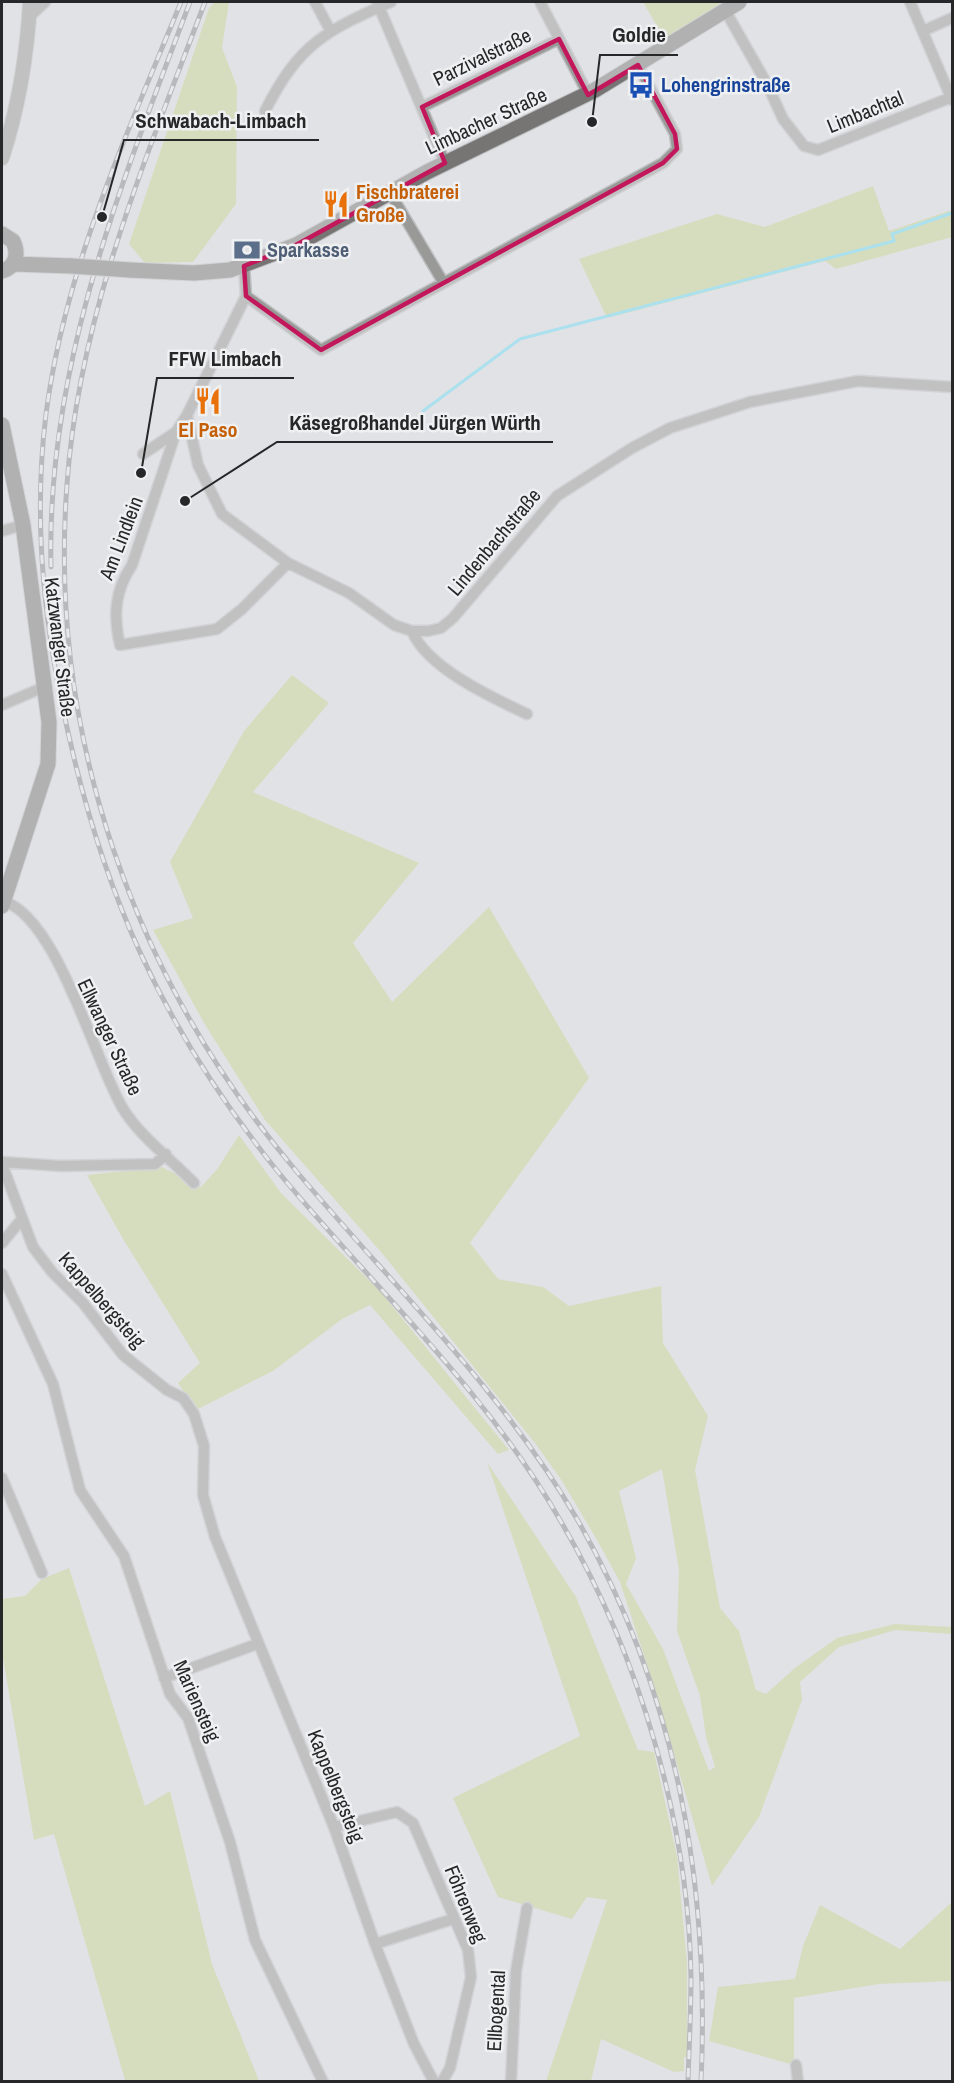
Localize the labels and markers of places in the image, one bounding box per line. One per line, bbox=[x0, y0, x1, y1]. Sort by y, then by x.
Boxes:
callout: Goldie bbox=[600, 16, 678, 55]
bus stop icon: Lohengrinstraße bbox=[626, 70, 656, 100]
place label: Lohengrinstraße bbox=[661, 71, 790, 98]
callout: Schwabach-Limbach bbox=[124, 101, 319, 140]
place label: Fischbraterei Große bbox=[356, 178, 459, 228]
restaurant icon: Fischbraterei Große bbox=[321, 189, 351, 219]
bank icon: Sparkasse bbox=[232, 235, 262, 265]
place label: Sparkasse bbox=[267, 236, 349, 263]
callout: FFW Limbach bbox=[157, 339, 294, 378]
restaurant icon: El Paso bbox=[193, 386, 223, 416]
callout: Käsegroßhandel Jürgen Würth bbox=[277, 403, 553, 442]
place label: El Paso bbox=[178, 416, 238, 443]

